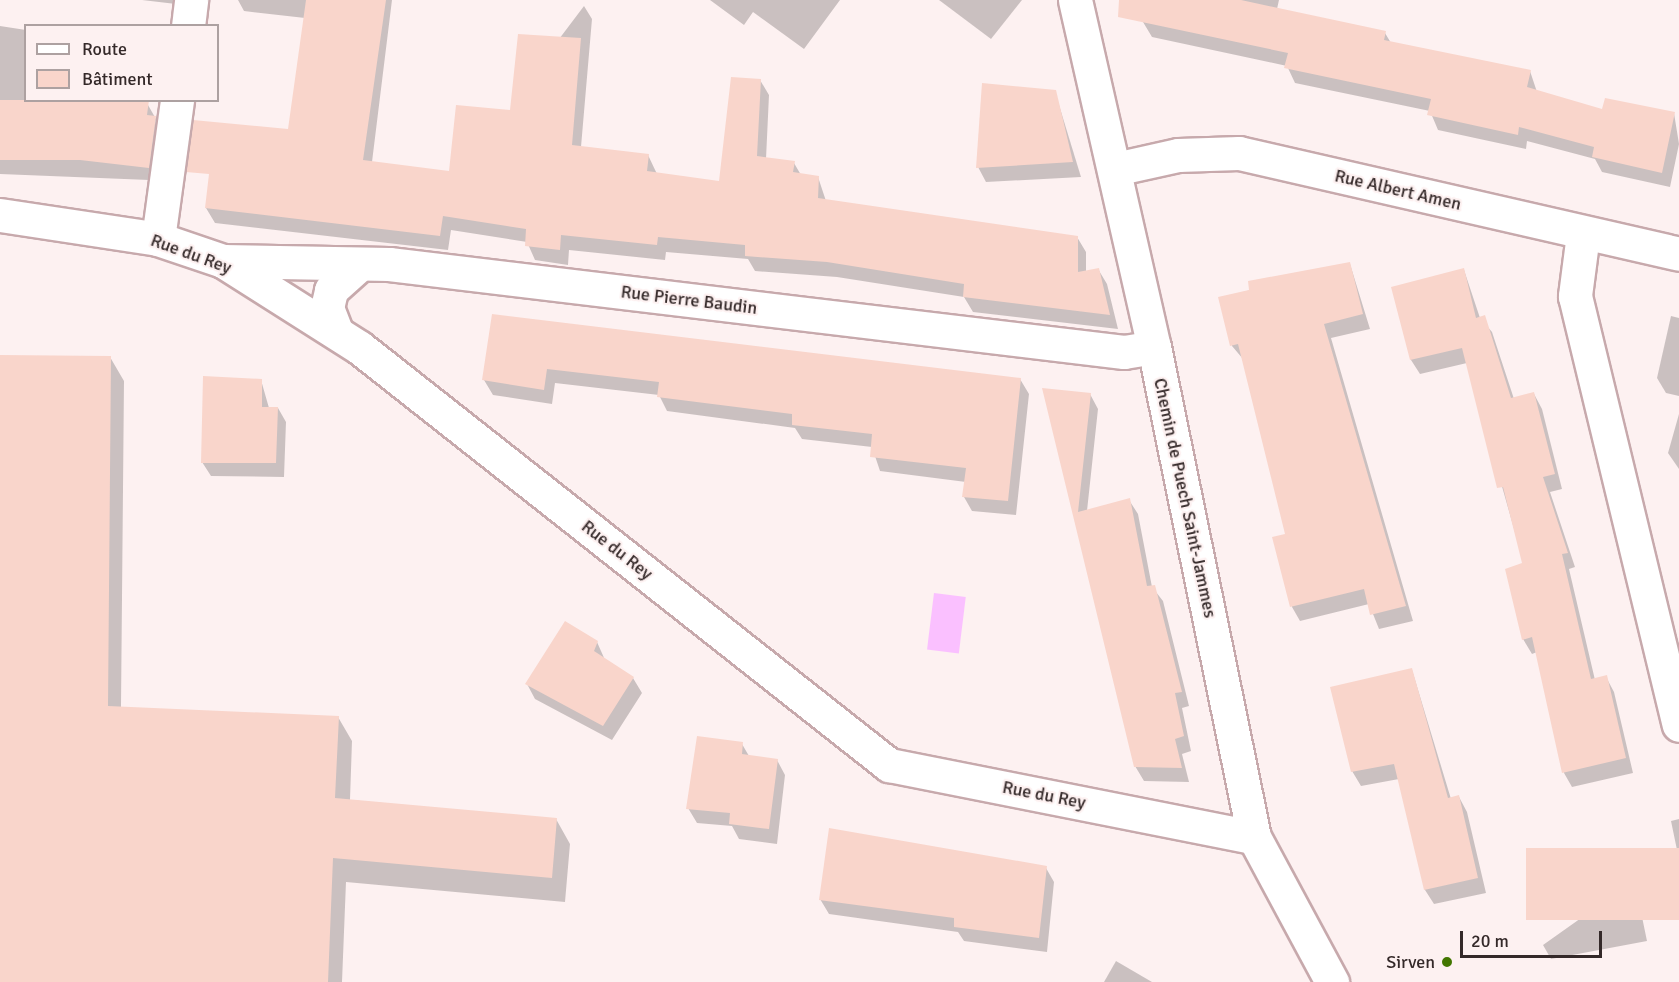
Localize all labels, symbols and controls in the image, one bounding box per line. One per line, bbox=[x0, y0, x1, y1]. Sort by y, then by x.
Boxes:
legend bbox=[24, 24, 219, 102]
text: Route bbox=[82, 38, 127, 60]
text: Bâtiment bbox=[82, 68, 153, 90]
street label: Rue Albert Amen bbox=[1333, 165, 1463, 215]
street label: Rue du Rey bbox=[148, 229, 234, 279]
street label: Rue Pierre Baudin bbox=[620, 281, 758, 319]
street label: Chemin de Puech Saint-Jammes bbox=[1149, 376, 1221, 620]
street label: Rue du Rey bbox=[577, 516, 657, 584]
street label: Rue du Rey bbox=[1001, 776, 1087, 814]
scale bar bbox=[1463, 919, 1606, 957]
text: 20 m bbox=[1471, 930, 1509, 952]
place label: Sirven bbox=[1386, 951, 1435, 973]
marker: Sirven bbox=[1440, 955, 1454, 969]

